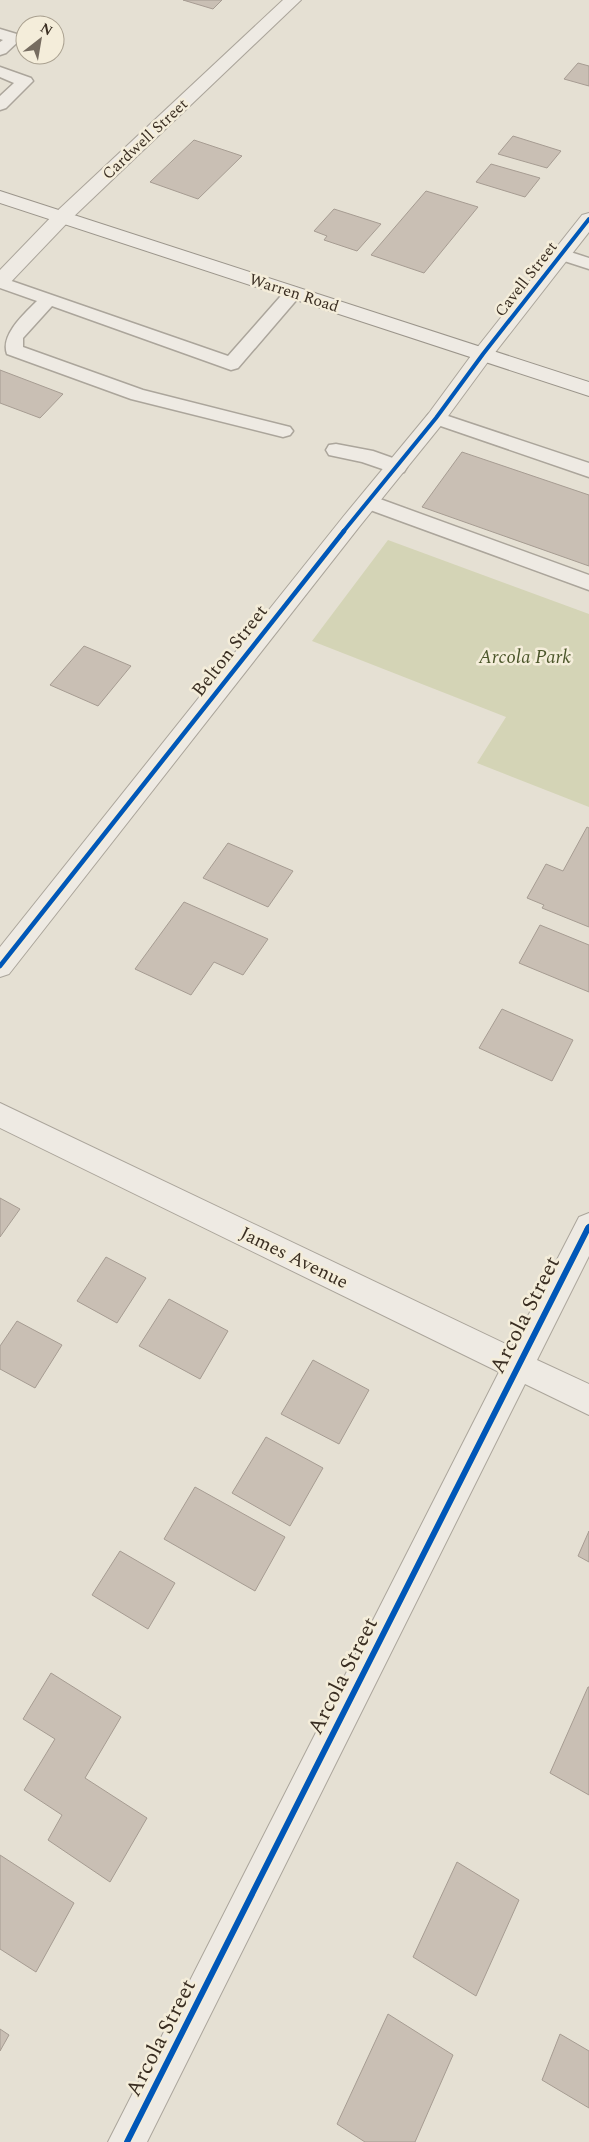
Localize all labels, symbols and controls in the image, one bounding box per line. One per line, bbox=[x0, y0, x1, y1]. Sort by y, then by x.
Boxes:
north arrow bbox=[15, 15, 65, 65]
text: N bbox=[36, 17, 57, 41]
street label: Cardwell Street bbox=[97, 93, 194, 185]
street label: Cavell Street bbox=[489, 236, 563, 322]
street label: Warren Road bbox=[246, 267, 342, 319]
street label: Belton Street bbox=[185, 598, 275, 703]
park label: Arcola Park bbox=[478, 643, 571, 672]
street label: James Avenue bbox=[235, 1219, 353, 1297]
street label: Arcola Street bbox=[481, 1250, 569, 1380]
street label: Arcola Street bbox=[299, 1611, 387, 1741]
street label: Arcola Street bbox=[117, 1973, 205, 2103]

